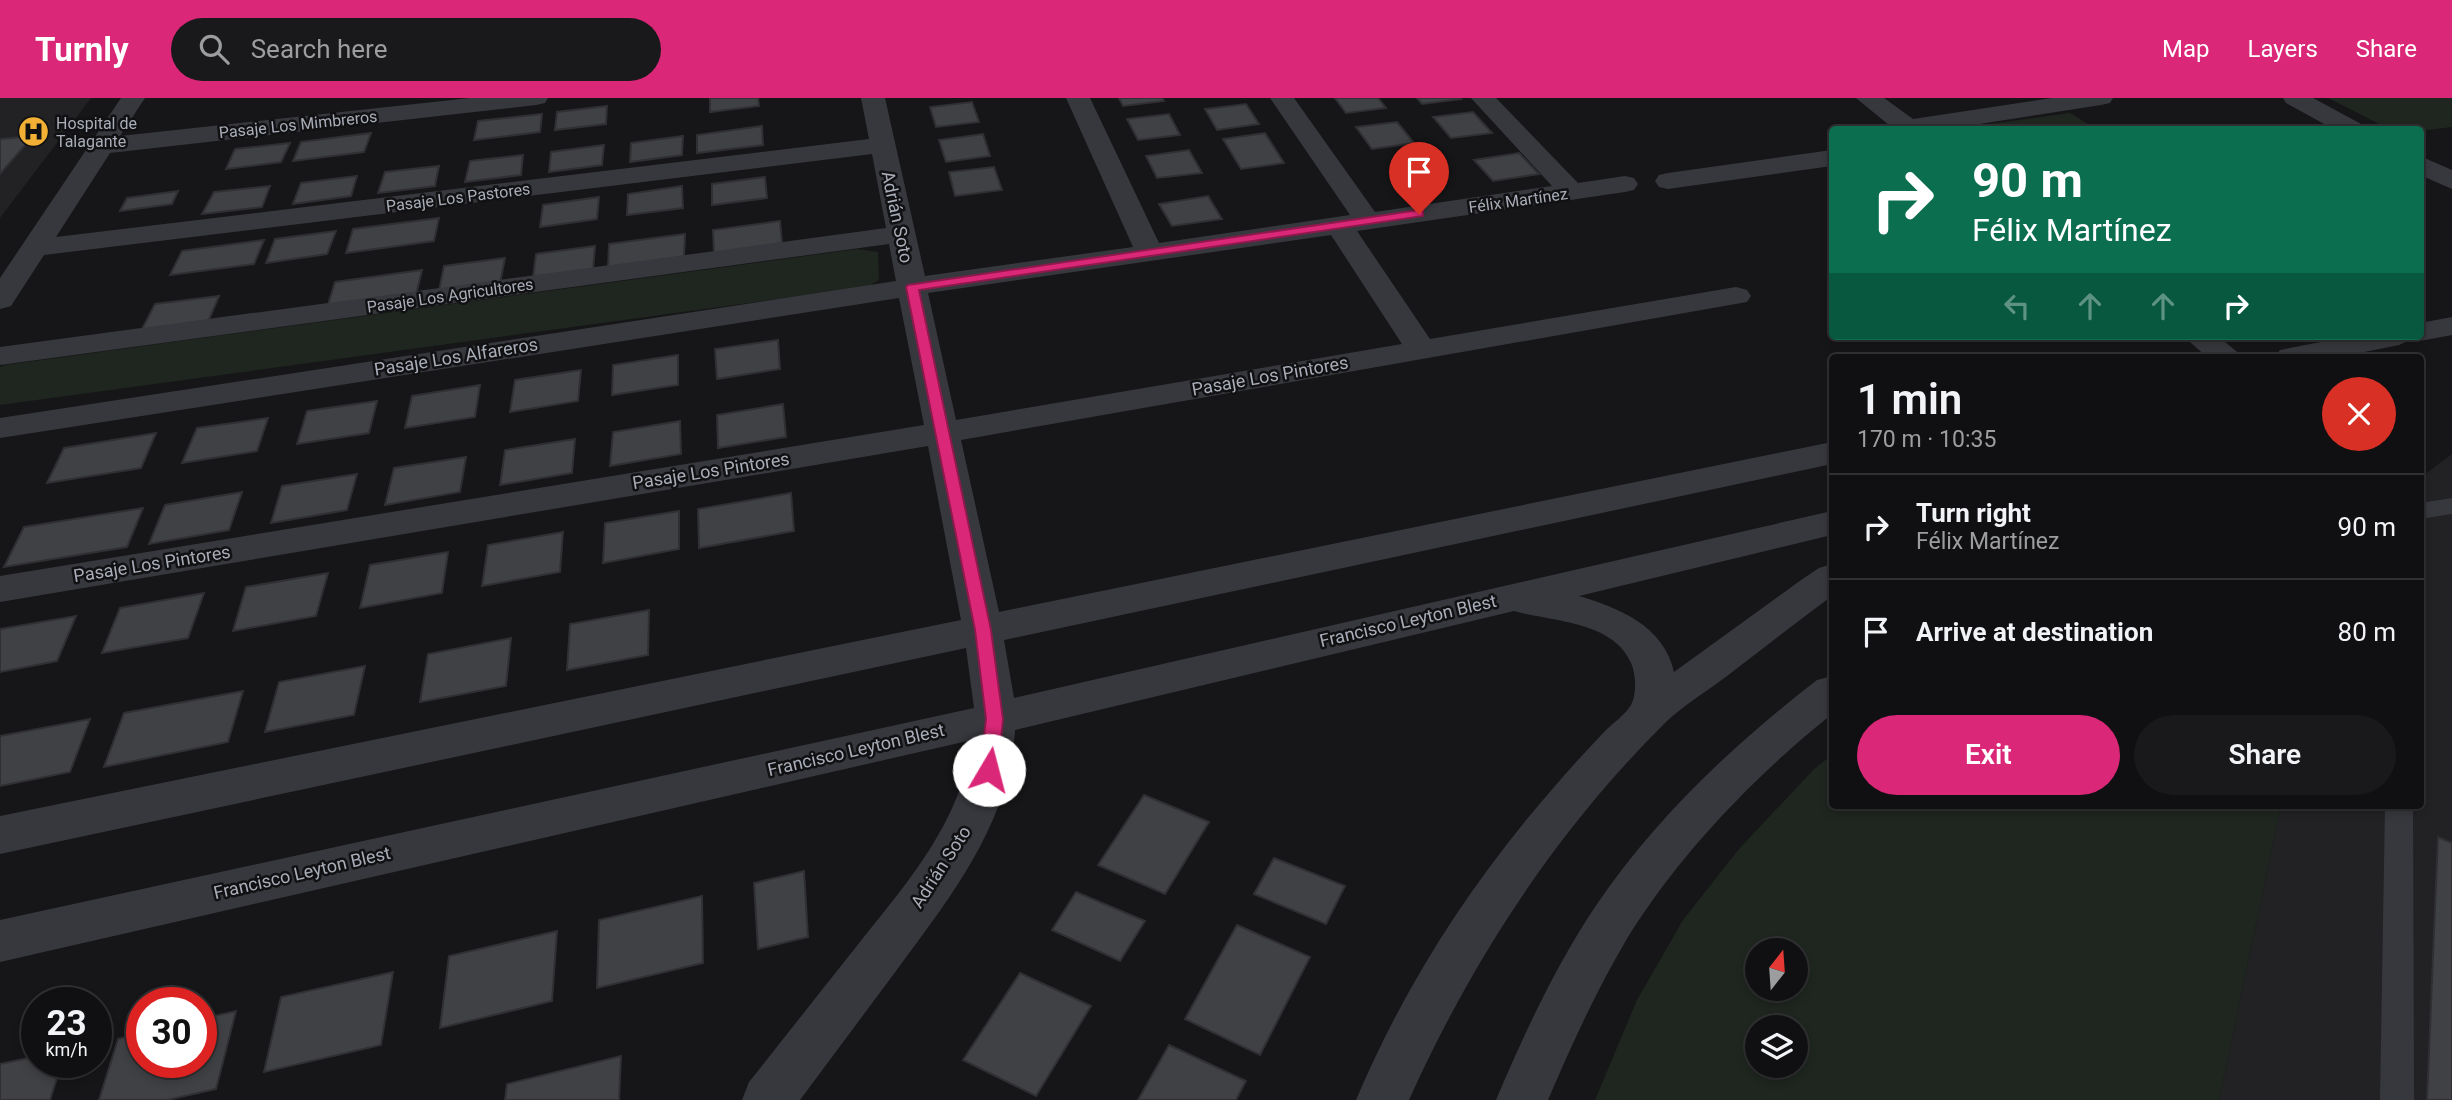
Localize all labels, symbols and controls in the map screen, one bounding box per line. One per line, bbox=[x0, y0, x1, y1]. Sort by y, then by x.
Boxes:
search box bbox=[171, 18, 661, 81]
text: Turnly bbox=[35, 30, 129, 69]
icon: search bbox=[195, 30, 233, 68]
text: Search here bbox=[251, 34, 387, 64]
text: Map bbox=[2162, 35, 2210, 63]
text: Layers bbox=[2248, 35, 2318, 63]
text: Share bbox=[2356, 35, 2417, 63]
street label: Pasaje Los Mimbreros bbox=[218, 107, 378, 142]
place label: Hospital de Talagante bbox=[56, 114, 137, 151]
hospital icon: Hospital de Talagante bbox=[16, 115, 50, 149]
pin bbox=[1389, 142, 1449, 214]
text: 90 m bbox=[1972, 152, 2083, 209]
icon: arrive bbox=[1400, 153, 1438, 191]
icon: right bbox=[1857, 154, 1948, 245]
street label: Adrián Soto bbox=[877, 169, 917, 265]
street label: Pasaje Los Pastores bbox=[385, 179, 531, 216]
street label: Félix Martínez bbox=[1467, 184, 1569, 217]
text: Félix Martínez bbox=[1972, 211, 2172, 249]
street label: Pasaje Los Agricultores bbox=[366, 274, 535, 317]
icon: left bbox=[1998, 287, 2036, 325]
icon: ahead bbox=[2071, 287, 2109, 325]
icon: ahead bbox=[2144, 287, 2182, 325]
icon: right bbox=[2217, 287, 2255, 325]
street label: Pasaje Los Alfareros bbox=[373, 333, 539, 380]
street label: Pasaje Los Pintores bbox=[1190, 351, 1350, 400]
text: 1 min bbox=[1857, 375, 1962, 424]
button: close bbox=[2322, 377, 2396, 451]
text: 170 m · 10:35 bbox=[1857, 426, 1996, 453]
street label: Pasaje Los Pintores bbox=[631, 448, 791, 493]
text: Turn right bbox=[1916, 498, 2031, 528]
icon: right bbox=[1857, 508, 1895, 546]
text: 90 m bbox=[2338, 512, 2396, 542]
text: Félix Martínez bbox=[1916, 528, 2059, 555]
street label: Pasaje Los Pintores bbox=[72, 541, 232, 586]
street label: Francisco Leyton Blest bbox=[1317, 590, 1498, 651]
icon: arrive bbox=[1857, 613, 1895, 651]
text: Arrive at destination bbox=[1916, 617, 2153, 647]
text: 80 m bbox=[2338, 617, 2396, 647]
button: Exit bbox=[1857, 715, 2120, 795]
button: Share bbox=[2134, 715, 2396, 795]
street label: Francisco Leyton Blest bbox=[765, 719, 946, 780]
position arrow bbox=[952, 733, 1026, 807]
street label: Adrián Soto bbox=[906, 822, 975, 912]
street label: Francisco Leyton Blest bbox=[211, 842, 392, 903]
north arrow bbox=[1745, 938, 1808, 1001]
map controls bbox=[1745, 938, 1808, 1078]
speed limit sign: 30 bbox=[126, 987, 217, 1078]
text: 23 bbox=[46, 1003, 87, 1044]
button: layers bbox=[1745, 1015, 1808, 1078]
text: km/h bbox=[45, 1039, 88, 1060]

